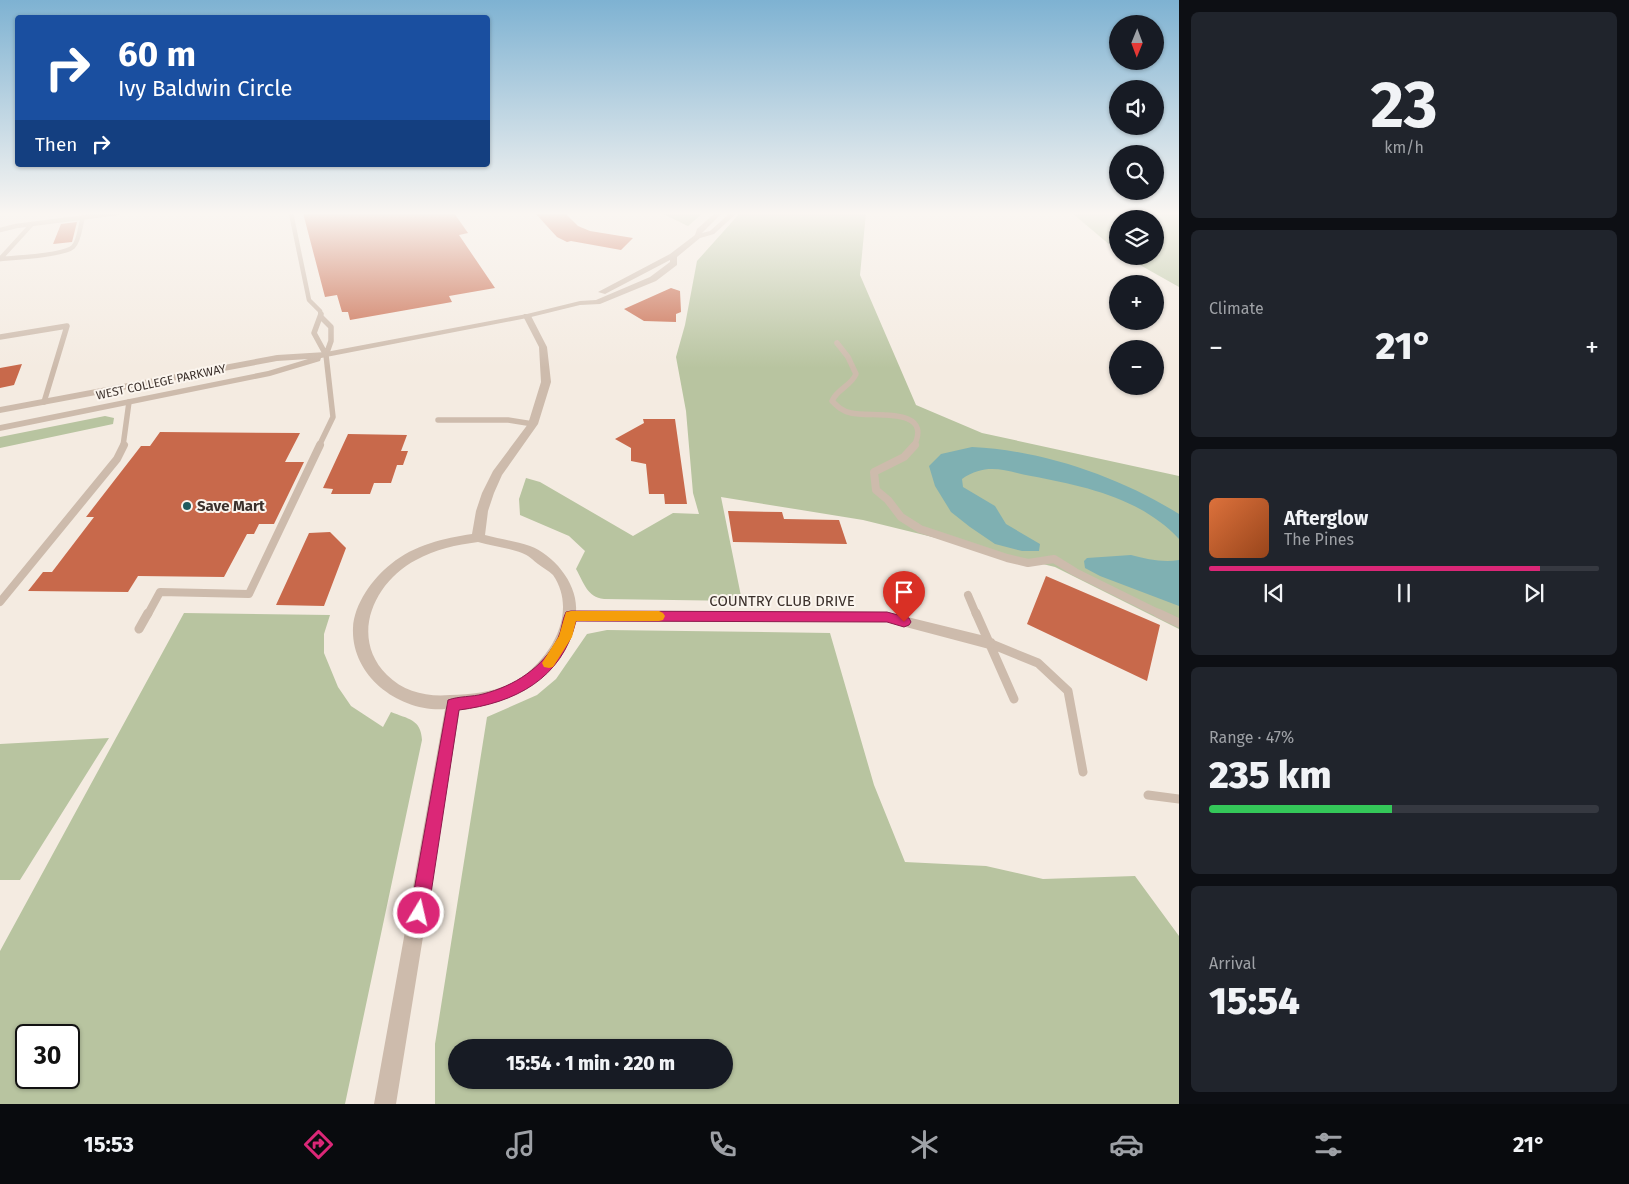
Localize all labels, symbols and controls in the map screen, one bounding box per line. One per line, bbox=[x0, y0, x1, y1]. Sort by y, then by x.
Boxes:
north arrow bbox=[1109, 15, 1164, 70]
map controls bbox=[1109, 15, 1164, 395]
text: 60 m bbox=[118, 33, 196, 75]
icon: right bbox=[35, 35, 100, 100]
text: 23 bbox=[1370, 66, 1438, 144]
text: Ivy Baldwin Circle bbox=[118, 75, 292, 102]
button: sound bbox=[1109, 80, 1164, 135]
icon: right bbox=[87, 130, 115, 158]
text: Then bbox=[35, 133, 77, 156]
text: km/h bbox=[1384, 138, 1424, 157]
button: search bbox=[1109, 145, 1164, 200]
button: layers bbox=[1109, 210, 1164, 265]
button: + bbox=[1109, 275, 1164, 330]
text: Climate bbox=[1209, 299, 1264, 318]
text: 21° bbox=[1376, 323, 1432, 369]
text: − bbox=[1209, 331, 1223, 364]
text: + bbox=[1585, 331, 1599, 364]
button: − bbox=[1109, 340, 1164, 395]
street label: WEST COLLEGE PARKWAY bbox=[95, 361, 228, 403]
place label: Save Mart bbox=[197, 497, 265, 515]
marker: Save Mart bbox=[181, 500, 193, 512]
text: Afterglow bbox=[1284, 507, 1368, 530]
text: The Pines bbox=[1284, 530, 1354, 549]
pin bbox=[883, 571, 925, 622]
icon: arrive bbox=[890, 578, 918, 606]
icon: previous bbox=[1260, 579, 1288, 607]
icon: pause bbox=[1390, 579, 1418, 607]
icon: next bbox=[1520, 579, 1548, 607]
street label: COUNTRY CLUB DRIVE bbox=[709, 592, 855, 610]
text: Range · 47% bbox=[1209, 728, 1294, 747]
text: 235 km bbox=[1209, 752, 1331, 798]
position arrow bbox=[392, 886, 444, 938]
text: Arrival bbox=[1209, 954, 1256, 973]
text: 15:54 bbox=[1209, 978, 1300, 1024]
speed limit sign: 30 bbox=[15, 1024, 80, 1089]
text: 15:54 · 1 min · 220 m bbox=[506, 1052, 675, 1075]
icon: directions bbox=[301, 1127, 336, 1162]
icon: music bbox=[503, 1127, 538, 1162]
icon: phone bbox=[705, 1127, 740, 1162]
icon: climate bbox=[907, 1127, 942, 1162]
icon: car bbox=[1109, 1127, 1144, 1162]
icon: filters bbox=[1311, 1127, 1346, 1162]
text: 15:53 bbox=[83, 1131, 134, 1158]
text: 21° bbox=[1513, 1131, 1545, 1158]

